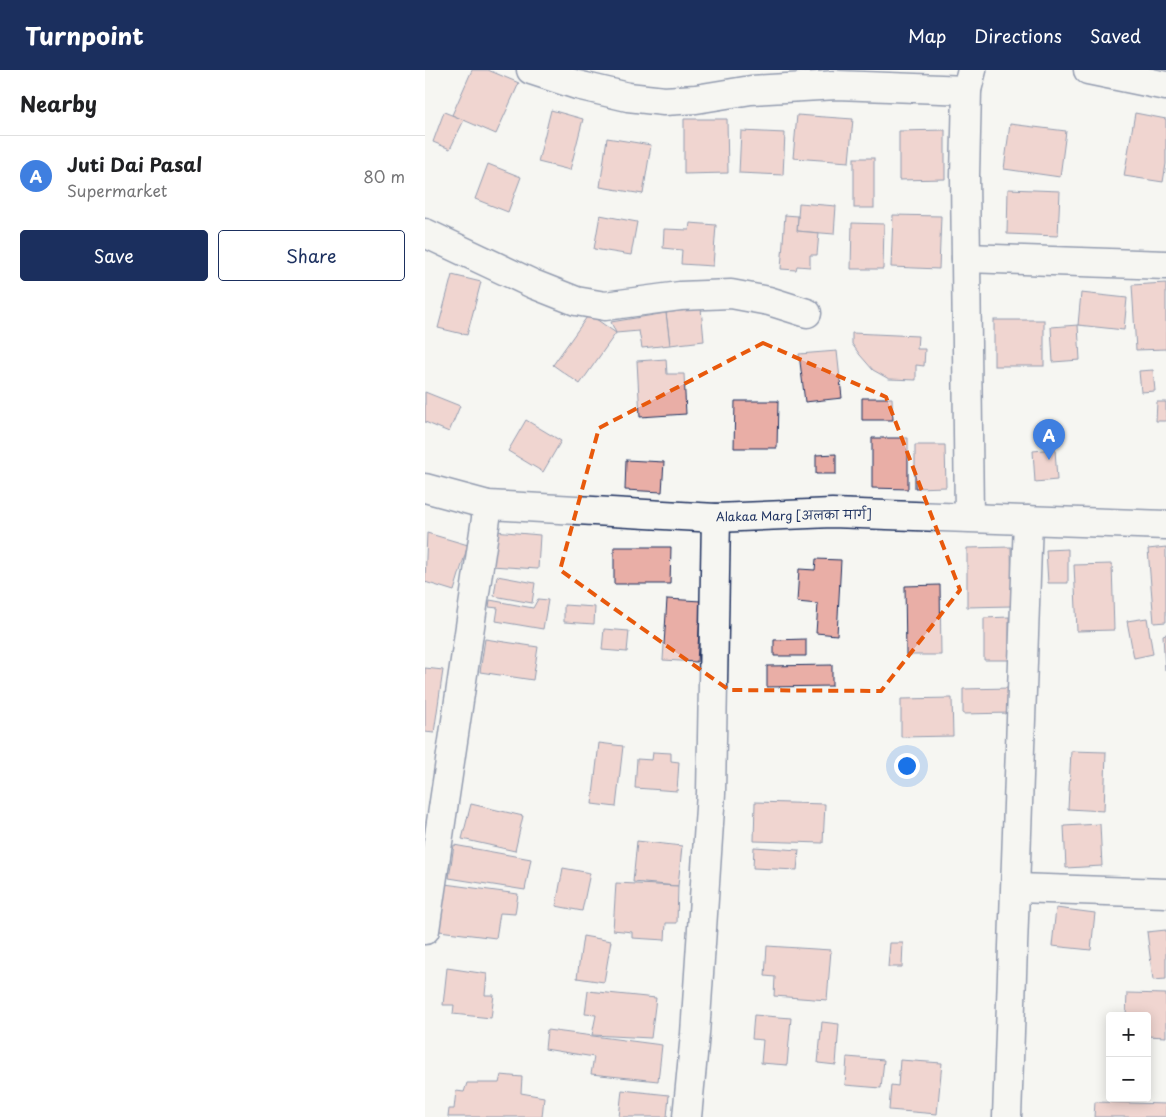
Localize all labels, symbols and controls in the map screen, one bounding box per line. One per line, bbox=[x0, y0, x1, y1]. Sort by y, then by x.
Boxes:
text: Turnpoint bbox=[25, 17, 144, 53]
text: Map bbox=[908, 22, 946, 49]
text: Directions bbox=[974, 22, 1062, 49]
text: Saved bbox=[1090, 22, 1141, 49]
text: Nearby bbox=[20, 87, 97, 119]
text: Juti Dai Pasal bbox=[67, 150, 202, 178]
text: A bbox=[30, 164, 42, 188]
text: 80 m bbox=[363, 164, 405, 188]
text: Supermarket bbox=[67, 178, 167, 202]
button: Save bbox=[20, 230, 208, 281]
button: Share bbox=[218, 230, 405, 281]
pin: A bbox=[1033, 419, 1065, 460]
street label: Alakaa Marg [अलका मार्ग] bbox=[716, 505, 872, 525]
your location bbox=[894, 753, 920, 779]
map controls bbox=[1106, 1012, 1151, 1102]
button: + bbox=[1106, 1012, 1151, 1057]
button: − bbox=[1106, 1057, 1151, 1102]

